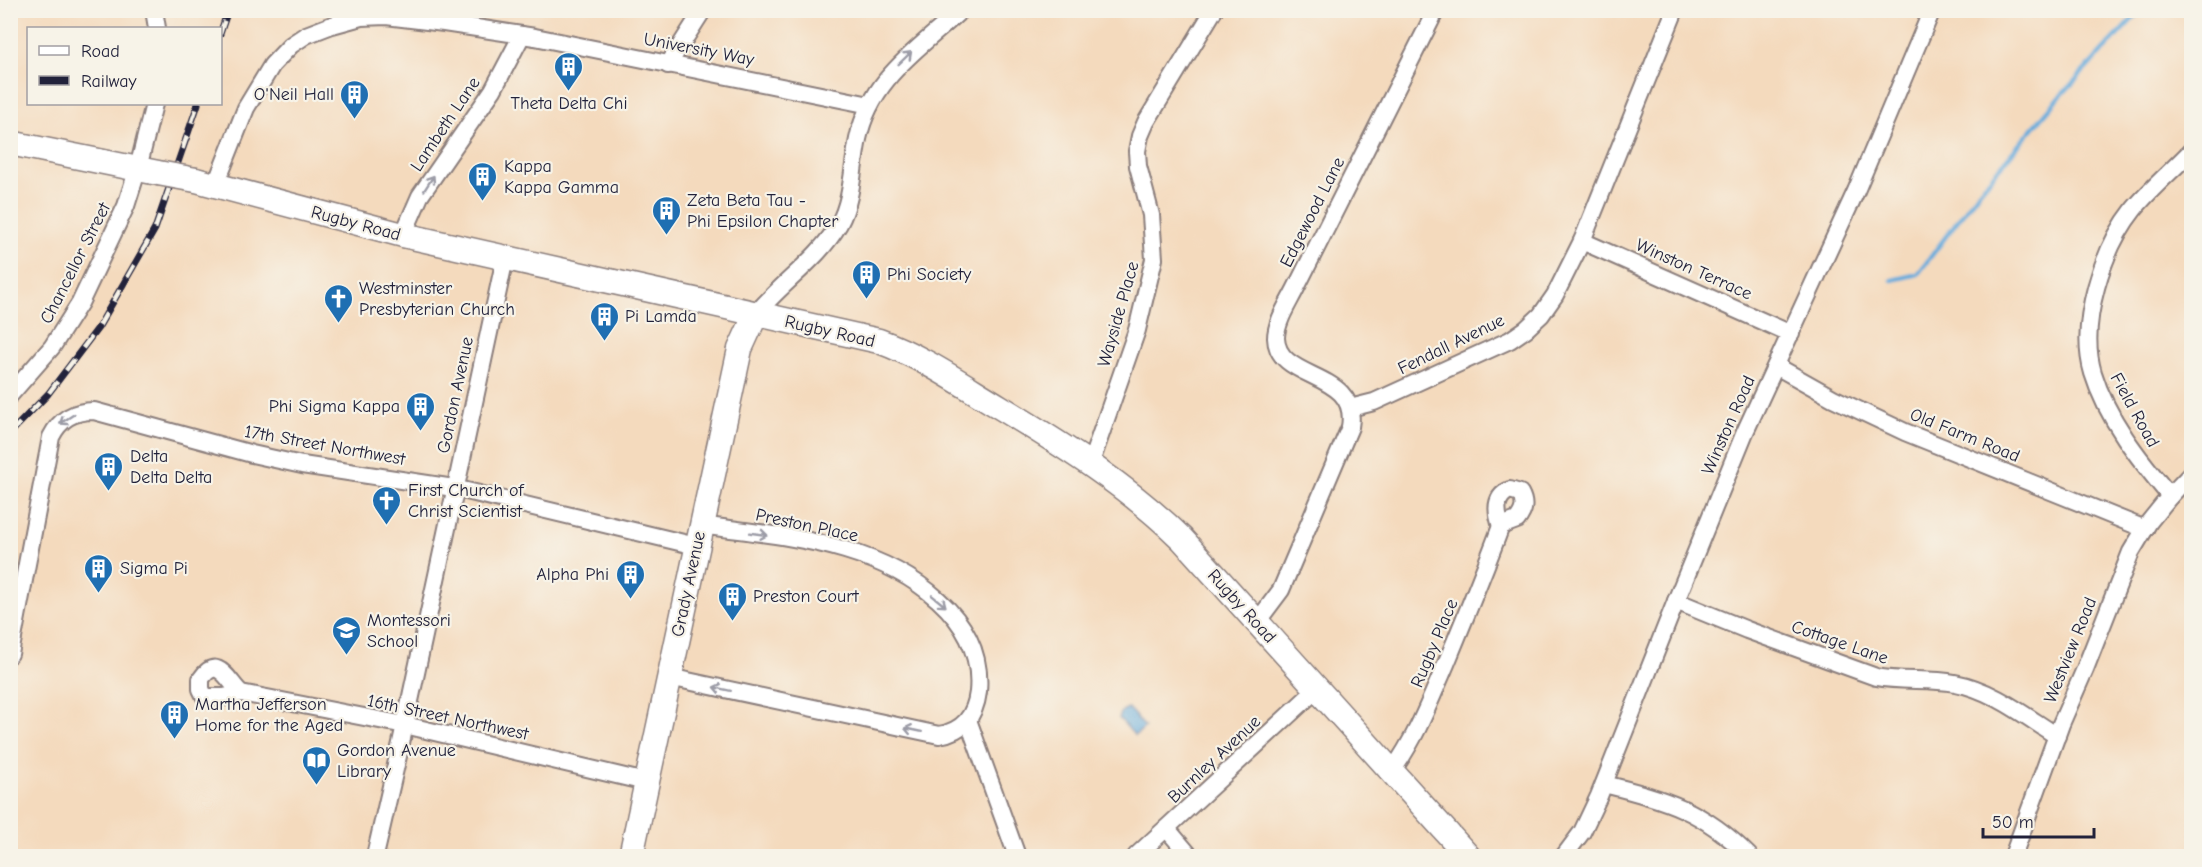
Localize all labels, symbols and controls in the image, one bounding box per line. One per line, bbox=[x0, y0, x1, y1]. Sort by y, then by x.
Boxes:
legend bbox=[27, 27, 222, 105]
street label: University Way bbox=[642, 28, 757, 71]
text: Road bbox=[81, 41, 120, 62]
building icon: Theta Delta Chi bbox=[553, 50, 585, 92]
one-way arrow bbox=[898, 51, 913, 66]
text: Railway bbox=[81, 71, 138, 92]
street label: Lambeth Lane bbox=[406, 73, 485, 175]
building icon: O'Neil Hall bbox=[339, 78, 371, 120]
place label: O'Neil Hall bbox=[254, 84, 334, 105]
place label: Theta Delta Chi bbox=[511, 93, 627, 114]
street label: Edgewood Lane bbox=[1276, 154, 1349, 271]
place label: Kappa Kappa Gamma bbox=[504, 156, 619, 198]
building icon: Kappa Kappa Gamma bbox=[467, 160, 499, 202]
one-way arrow bbox=[423, 175, 435, 192]
place label: Zeta Beta Tau - Phi Epsilon Chapter bbox=[687, 190, 839, 232]
building icon: Zeta Beta Tau - Phi Epsilon Chapter bbox=[650, 194, 682, 236]
street label: Chancellor Street bbox=[36, 198, 115, 327]
street label: Rugby Road bbox=[309, 201, 403, 246]
street label: Winston Terrace bbox=[1632, 234, 1755, 305]
building icon: Phi Society bbox=[850, 258, 882, 300]
street label: Wayside Place bbox=[1093, 259, 1144, 369]
place label: Phi Society bbox=[887, 264, 972, 285]
place label: Westminster Presbyterian Church bbox=[359, 278, 515, 320]
church icon: Westminster Presbyterian Church bbox=[322, 282, 354, 324]
building icon: Pi Lamda bbox=[588, 300, 620, 342]
place label: Pi Lamda bbox=[625, 306, 697, 327]
street label: Fendall Avenue bbox=[1395, 310, 1508, 379]
street label: Rugby Road bbox=[783, 311, 877, 352]
street label: Gordon Avenue bbox=[433, 335, 478, 455]
street label: Field Road bbox=[2106, 369, 2164, 451]
street label: Winston Road bbox=[1697, 372, 1760, 478]
building icon: Phi Sigma Kappa bbox=[405, 390, 437, 432]
place label: Phi Sigma Kappa bbox=[269, 396, 400, 417]
street label: Old Farm Road bbox=[1907, 404, 2023, 467]
one-way arrow bbox=[59, 412, 76, 425]
street label: 17th Street Northwest bbox=[243, 421, 408, 470]
place label: Delta Delta Delta bbox=[130, 446, 212, 488]
building icon: Delta Delta Delta bbox=[93, 450, 125, 492]
place label: First Church of Christ Scientist bbox=[408, 480, 525, 522]
church icon: First Church of Christ Scientist bbox=[371, 484, 403, 526]
street label: Preston Place bbox=[754, 504, 860, 547]
one-way arrow bbox=[749, 528, 768, 539]
street label: Grady Avenue bbox=[667, 529, 710, 639]
building icon: Sigma Pi bbox=[83, 552, 115, 594]
place label: Sigma Pi bbox=[120, 558, 188, 579]
building icon: Alpha Phi bbox=[614, 558, 646, 600]
place label: Alpha Phi bbox=[536, 564, 609, 585]
street label: Rugby Road bbox=[1203, 565, 1280, 648]
building icon: Preston Court bbox=[716, 580, 748, 622]
place label: Preston Court bbox=[753, 586, 859, 607]
one-way arrow bbox=[930, 594, 946, 607]
street label: Westview Road bbox=[2040, 594, 2101, 706]
street label: Rugby Place bbox=[1406, 596, 1463, 691]
place label: Montessori School bbox=[367, 610, 451, 652]
school or university icon: Montessori School bbox=[330, 614, 362, 656]
street label: Cottage Lane bbox=[1789, 616, 1891, 669]
one-way arrow bbox=[713, 683, 732, 694]
street label: 16th Street Northwest bbox=[365, 690, 531, 745]
place label: Martha Jefferson Home for the Aged bbox=[195, 694, 343, 736]
building icon: Martha Jefferson Home for the Aged bbox=[158, 698, 190, 740]
street label: Burnley Avenue bbox=[1164, 711, 1265, 808]
one-way arrow bbox=[903, 724, 923, 735]
place label: Gordon Avenue Library bbox=[337, 740, 456, 782]
library icon: Gordon Avenue Library bbox=[300, 744, 332, 786]
scale bar bbox=[1983, 801, 2094, 839]
text: 50 m bbox=[1992, 812, 2034, 833]

